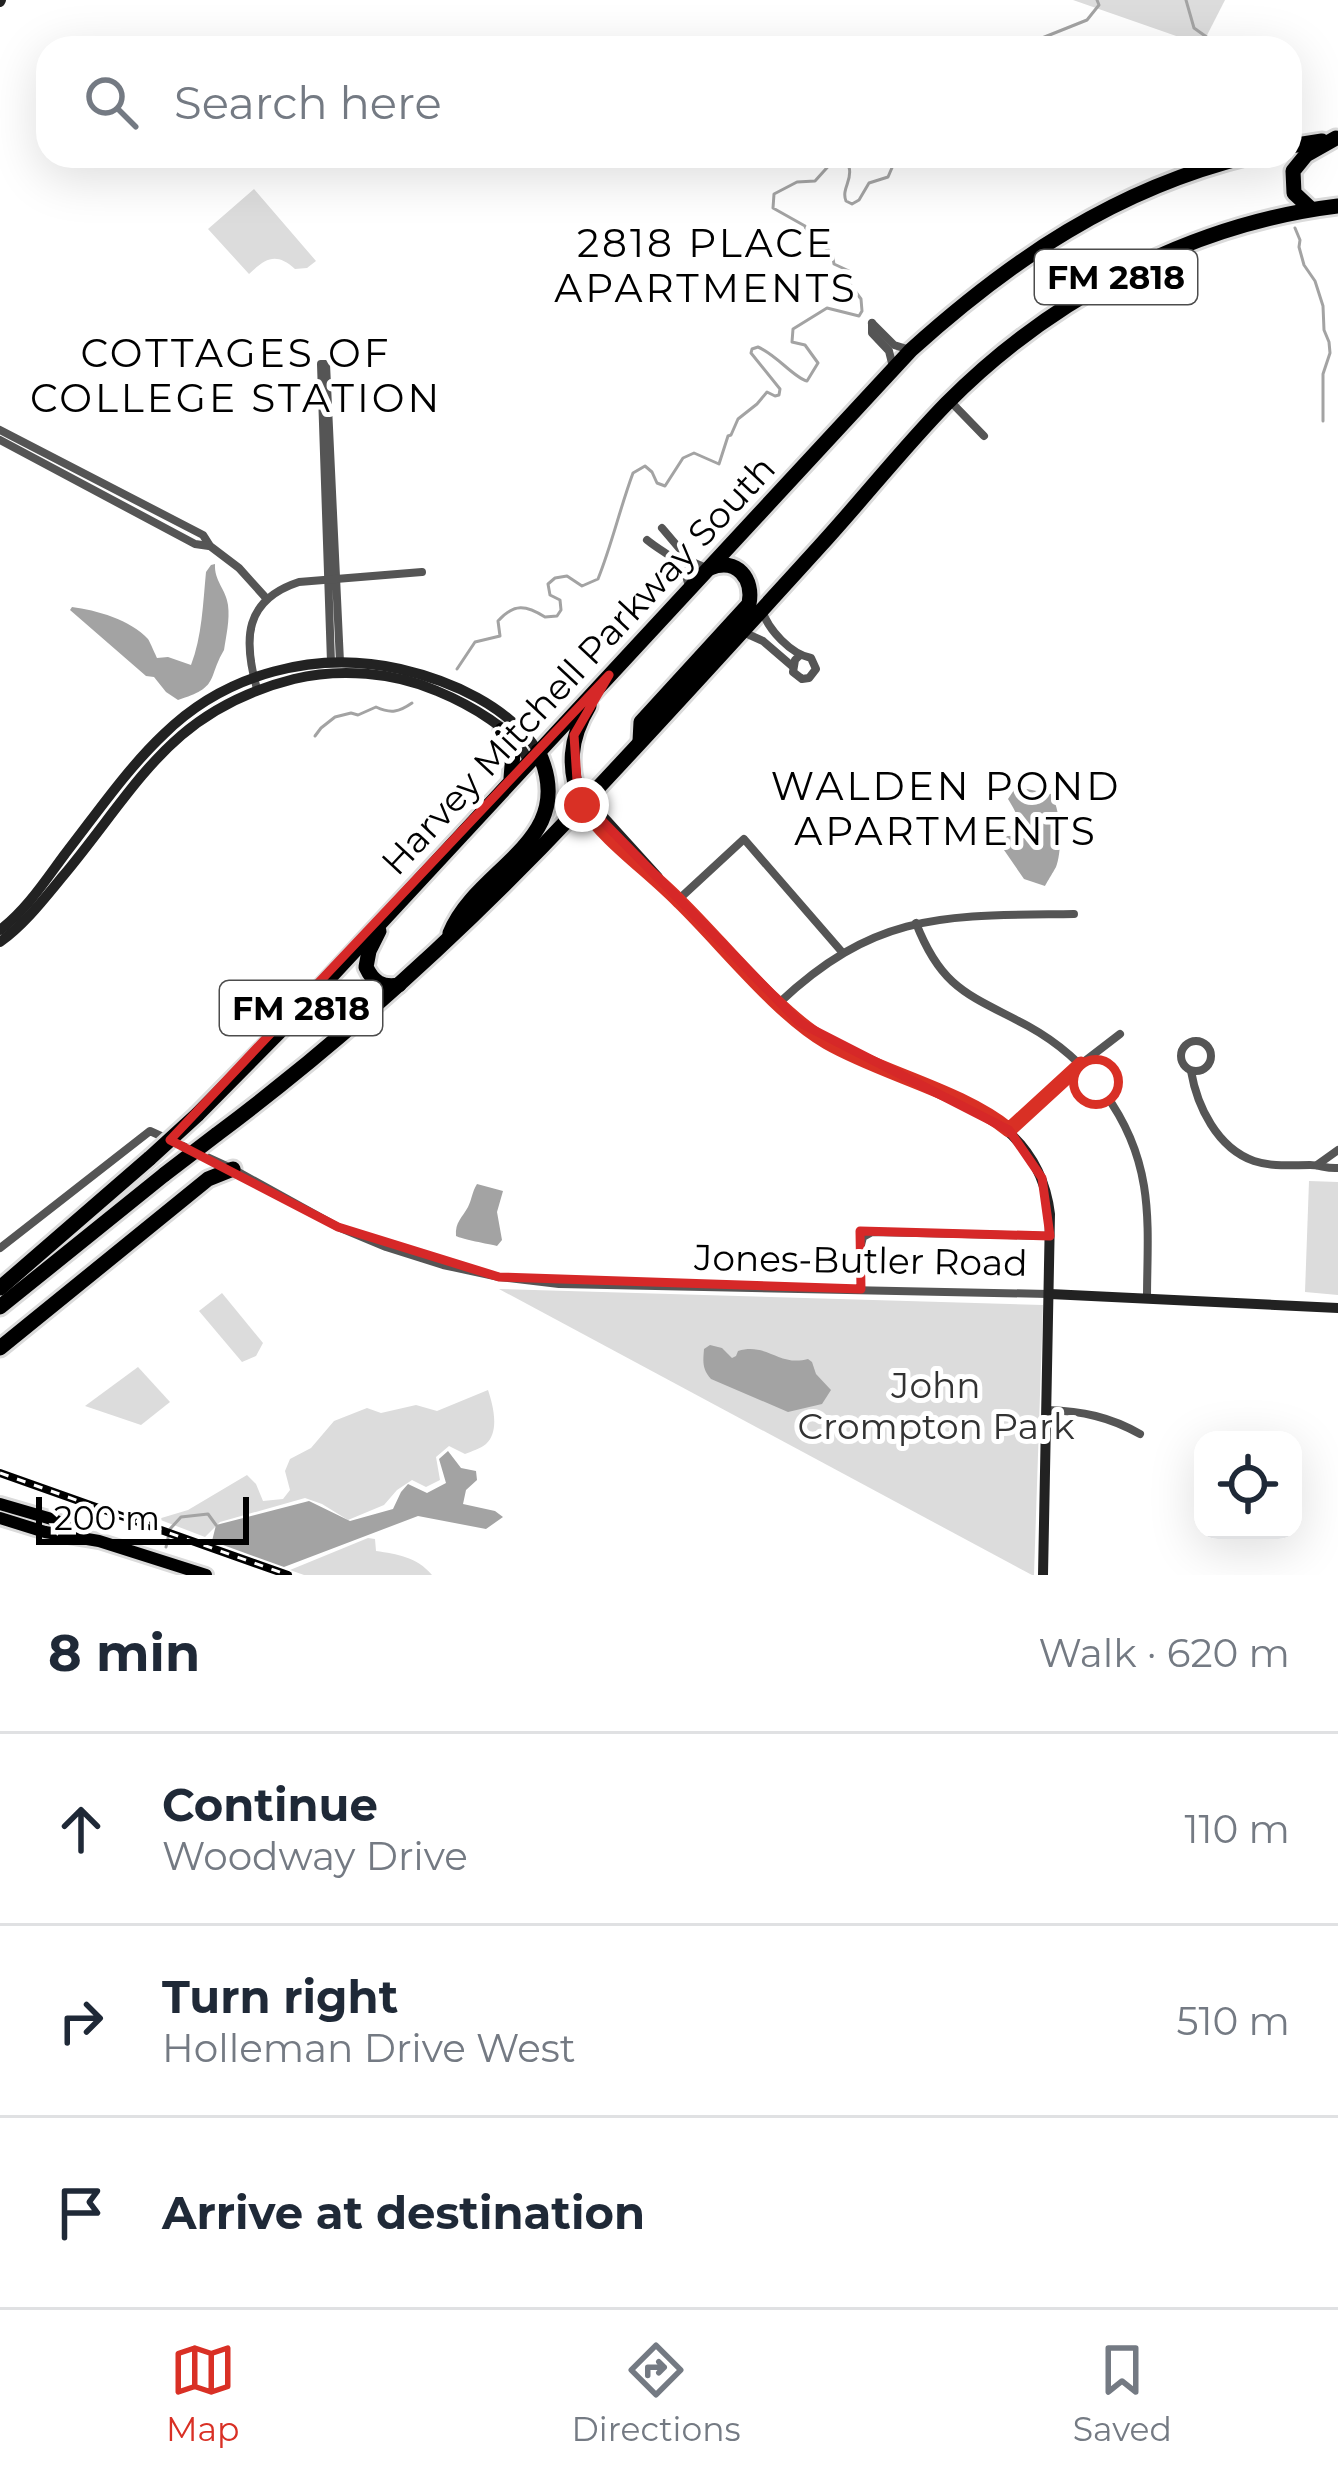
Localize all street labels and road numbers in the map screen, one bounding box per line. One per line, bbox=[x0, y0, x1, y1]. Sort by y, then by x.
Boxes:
road number: FM 2818 bbox=[1035, 250, 1197, 304]
street label: Harvey Mitchell Parkway South bbox=[372, 446, 784, 884]
road number: FM 2818 bbox=[220, 981, 382, 1035]
street label: Jones-Butler Road bbox=[693, 1235, 1028, 1285]

